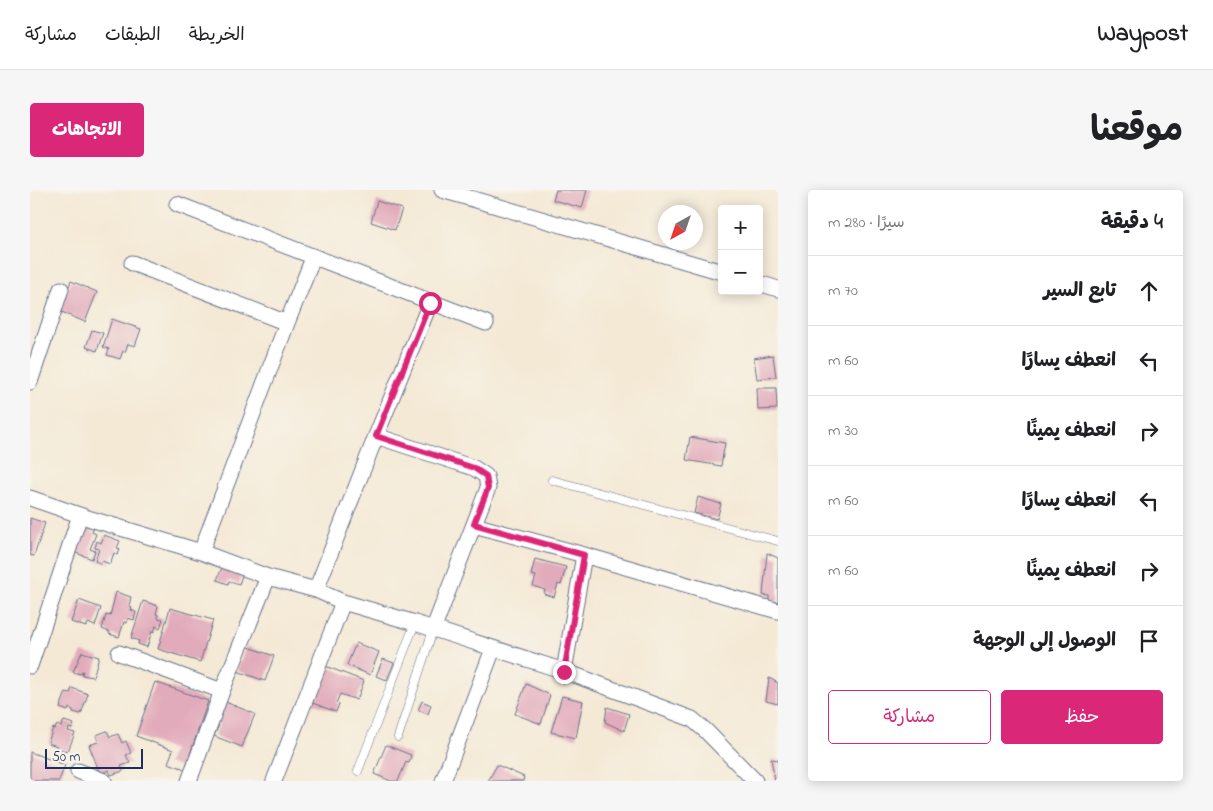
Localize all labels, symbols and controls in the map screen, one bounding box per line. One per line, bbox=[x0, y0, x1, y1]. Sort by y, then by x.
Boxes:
text: Waypost bbox=[1097, 17, 1188, 52]
text: مشاركة bbox=[25, 23, 77, 49]
text: الطبقات bbox=[105, 23, 161, 49]
text: الخريطة bbox=[189, 23, 245, 49]
button: الاتجاهات bbox=[30, 103, 144, 157]
text: موقعنا bbox=[1090, 106, 1183, 157]
north arrow bbox=[658, 205, 703, 250]
map controls bbox=[718, 205, 763, 295]
button: + bbox=[718, 205, 763, 250]
text: 4 دقيقة bbox=[1101, 208, 1163, 238]
text: سيرًا · 280 m bbox=[828, 211, 905, 235]
button: − bbox=[718, 250, 763, 295]
icon: ahead bbox=[1135, 277, 1163, 305]
text: تابع السير bbox=[1044, 278, 1116, 305]
text: 70 m bbox=[828, 279, 858, 303]
route start bbox=[419, 292, 442, 315]
icon: left bbox=[1135, 347, 1163, 375]
text: انعطف يسارًا bbox=[1021, 348, 1116, 375]
text: 60 m bbox=[828, 349, 858, 373]
icon: right bbox=[1135, 417, 1163, 445]
text: انعطف يمينًا bbox=[1026, 418, 1116, 445]
text: 30 m bbox=[828, 419, 858, 443]
icon: left bbox=[1135, 487, 1163, 515]
text: انعطف يسارًا bbox=[1021, 488, 1116, 515]
text: 60 m bbox=[828, 489, 858, 513]
icon: right bbox=[1135, 557, 1163, 585]
text: انعطف يمينًا bbox=[1026, 558, 1116, 585]
text: 60 m bbox=[828, 559, 858, 583]
icon: arrive bbox=[1135, 627, 1163, 655]
text: الوصول إلى الوجهة bbox=[973, 628, 1116, 655]
route end bbox=[553, 661, 576, 684]
button: مشاركة bbox=[828, 690, 991, 744]
button: حفظ bbox=[1001, 690, 1163, 744]
scale bar bbox=[45, 746, 142, 769]
text: 50 m bbox=[52, 747, 80, 768]

